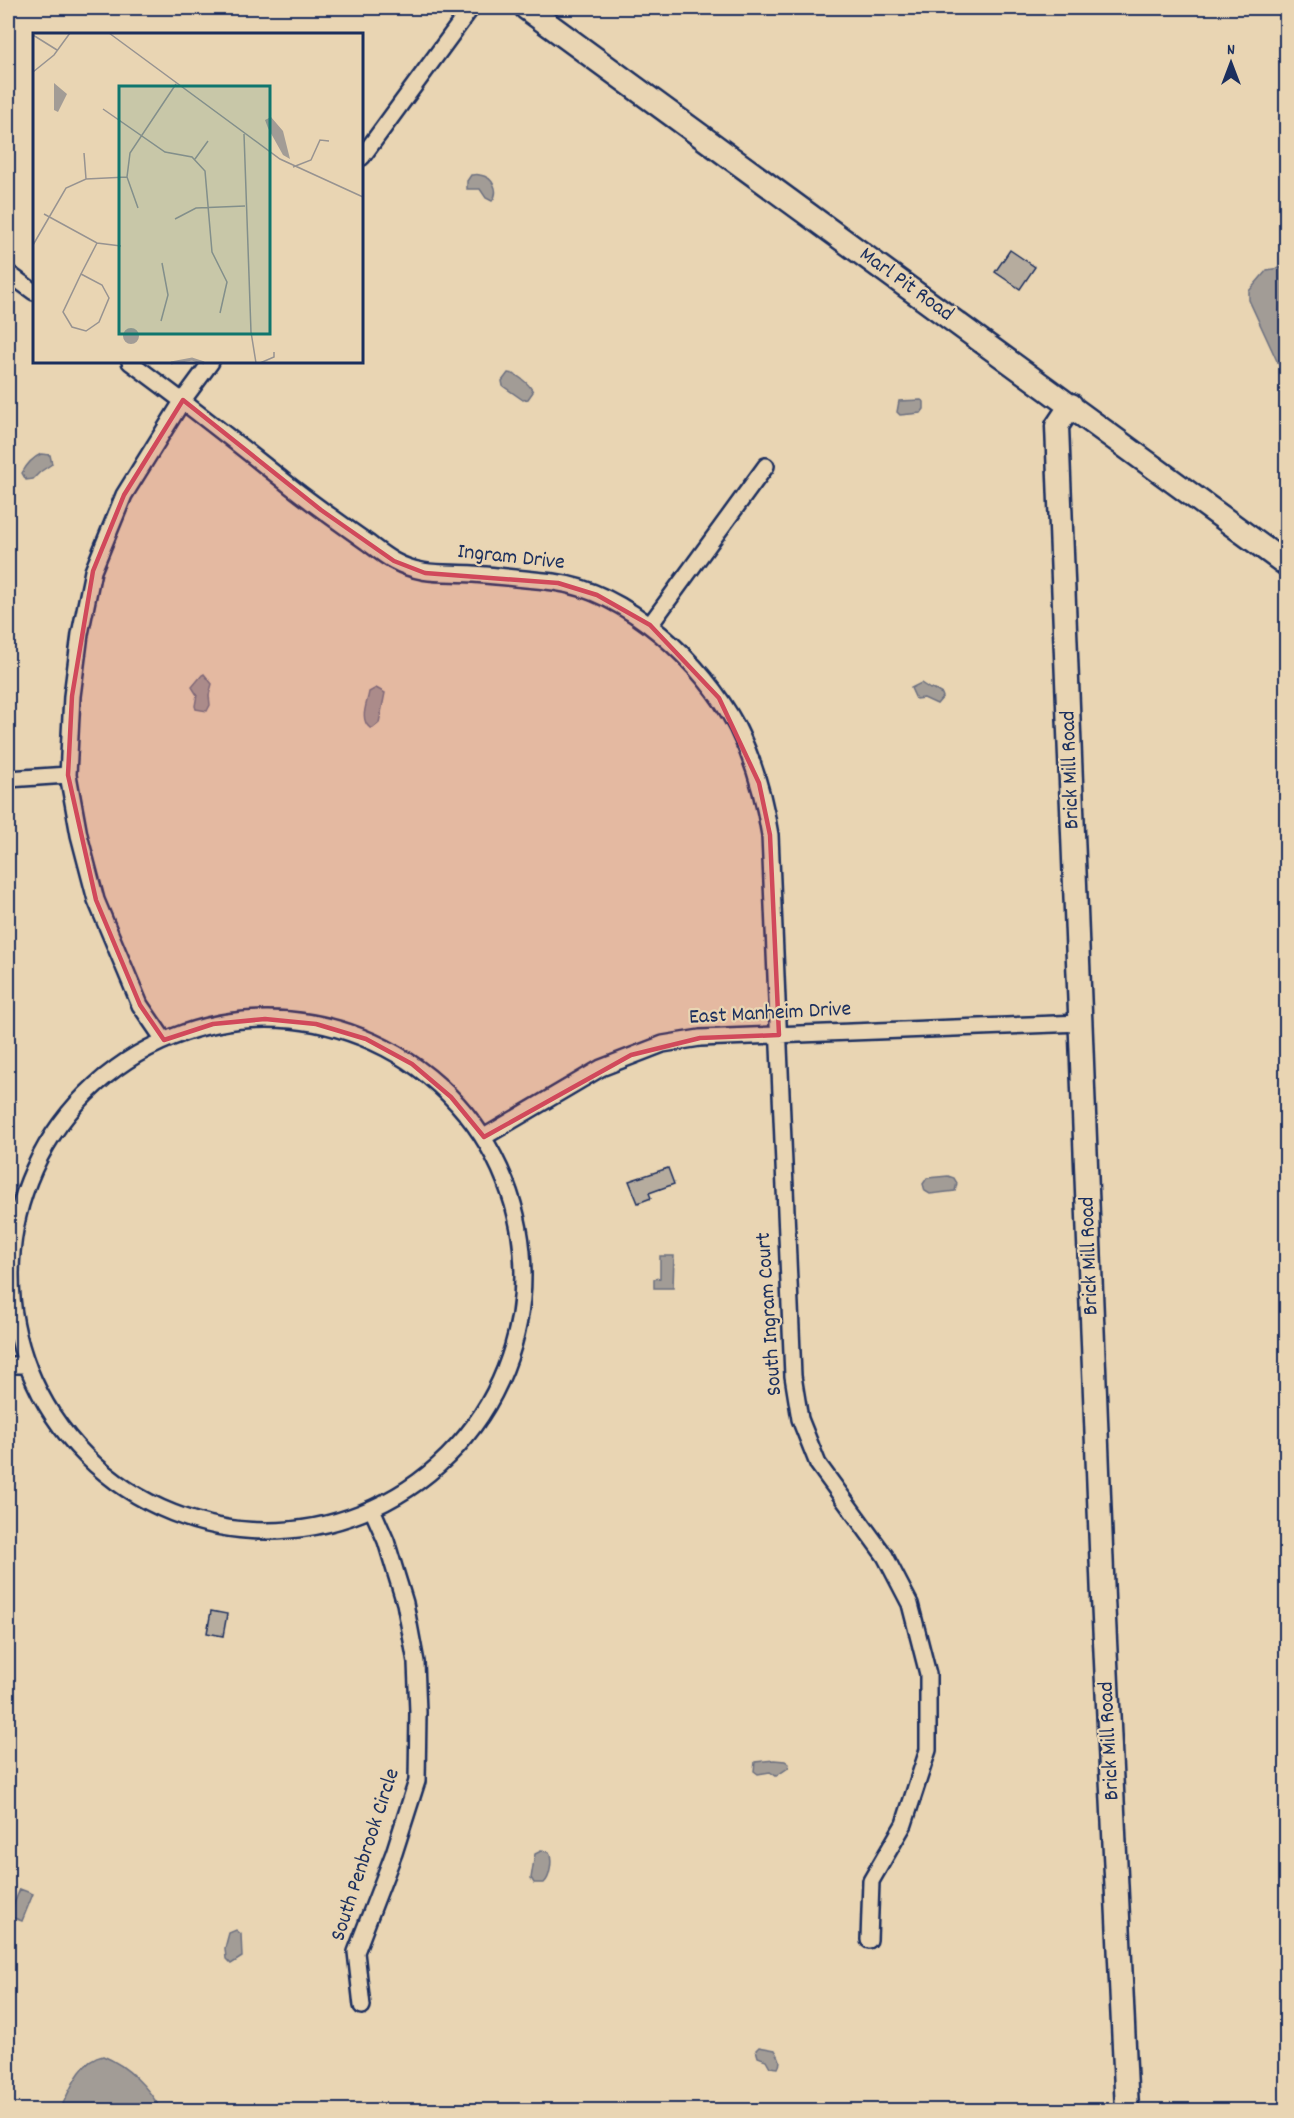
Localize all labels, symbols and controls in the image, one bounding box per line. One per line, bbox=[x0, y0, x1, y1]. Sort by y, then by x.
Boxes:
inset map bbox=[33, 33, 363, 363]
north arrow bbox=[1201, 33, 1261, 93]
text: N bbox=[1227, 39, 1235, 62]
street label: Marl Pit Road bbox=[852, 240, 960, 330]
street label: Ingram Drive bbox=[456, 537, 566, 579]
street label: Brick Mill Road bbox=[1053, 710, 1089, 830]
street label: East Manheim Drive bbox=[688, 994, 852, 1034]
street label: Brick Mill Road bbox=[1072, 1196, 1108, 1316]
street label: South Ingram Court bbox=[749, 1231, 791, 1397]
street label: Brick Mill Road bbox=[1091, 1681, 1129, 1801]
street label: South Penbrook Circle bbox=[323, 1765, 409, 1945]

